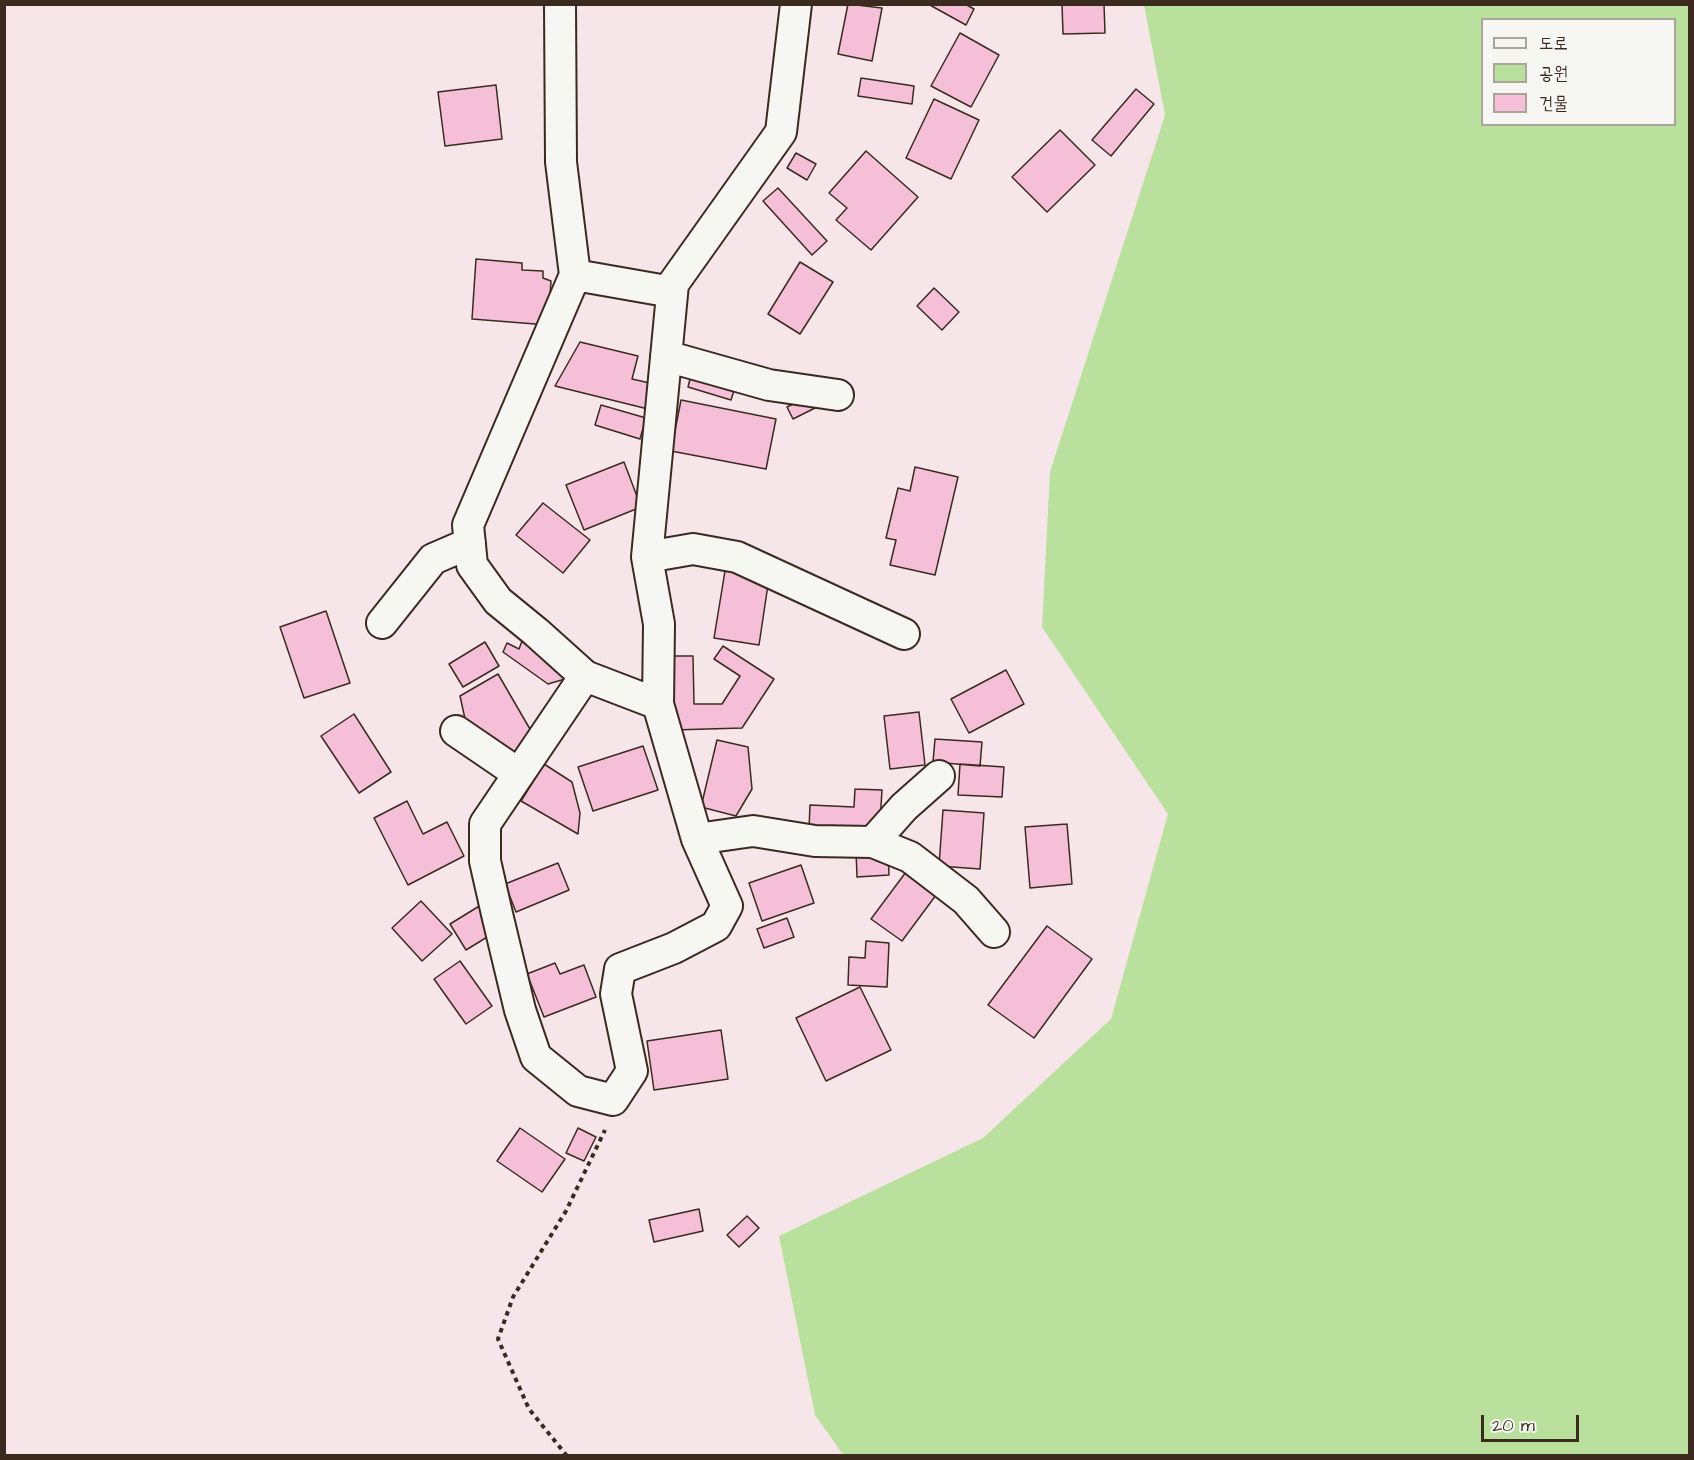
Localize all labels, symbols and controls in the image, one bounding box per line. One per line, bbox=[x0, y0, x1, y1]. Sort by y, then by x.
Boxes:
legend bbox=[1481, 18, 1676, 126]
text: 도로 bbox=[1539, 31, 1568, 56]
text: 공원 bbox=[1539, 61, 1568, 86]
text: 건물 bbox=[1539, 91, 1568, 116]
scale bar bbox=[1484, 1403, 1582, 1441]
text: 20 m bbox=[1492, 1413, 1535, 1438]

